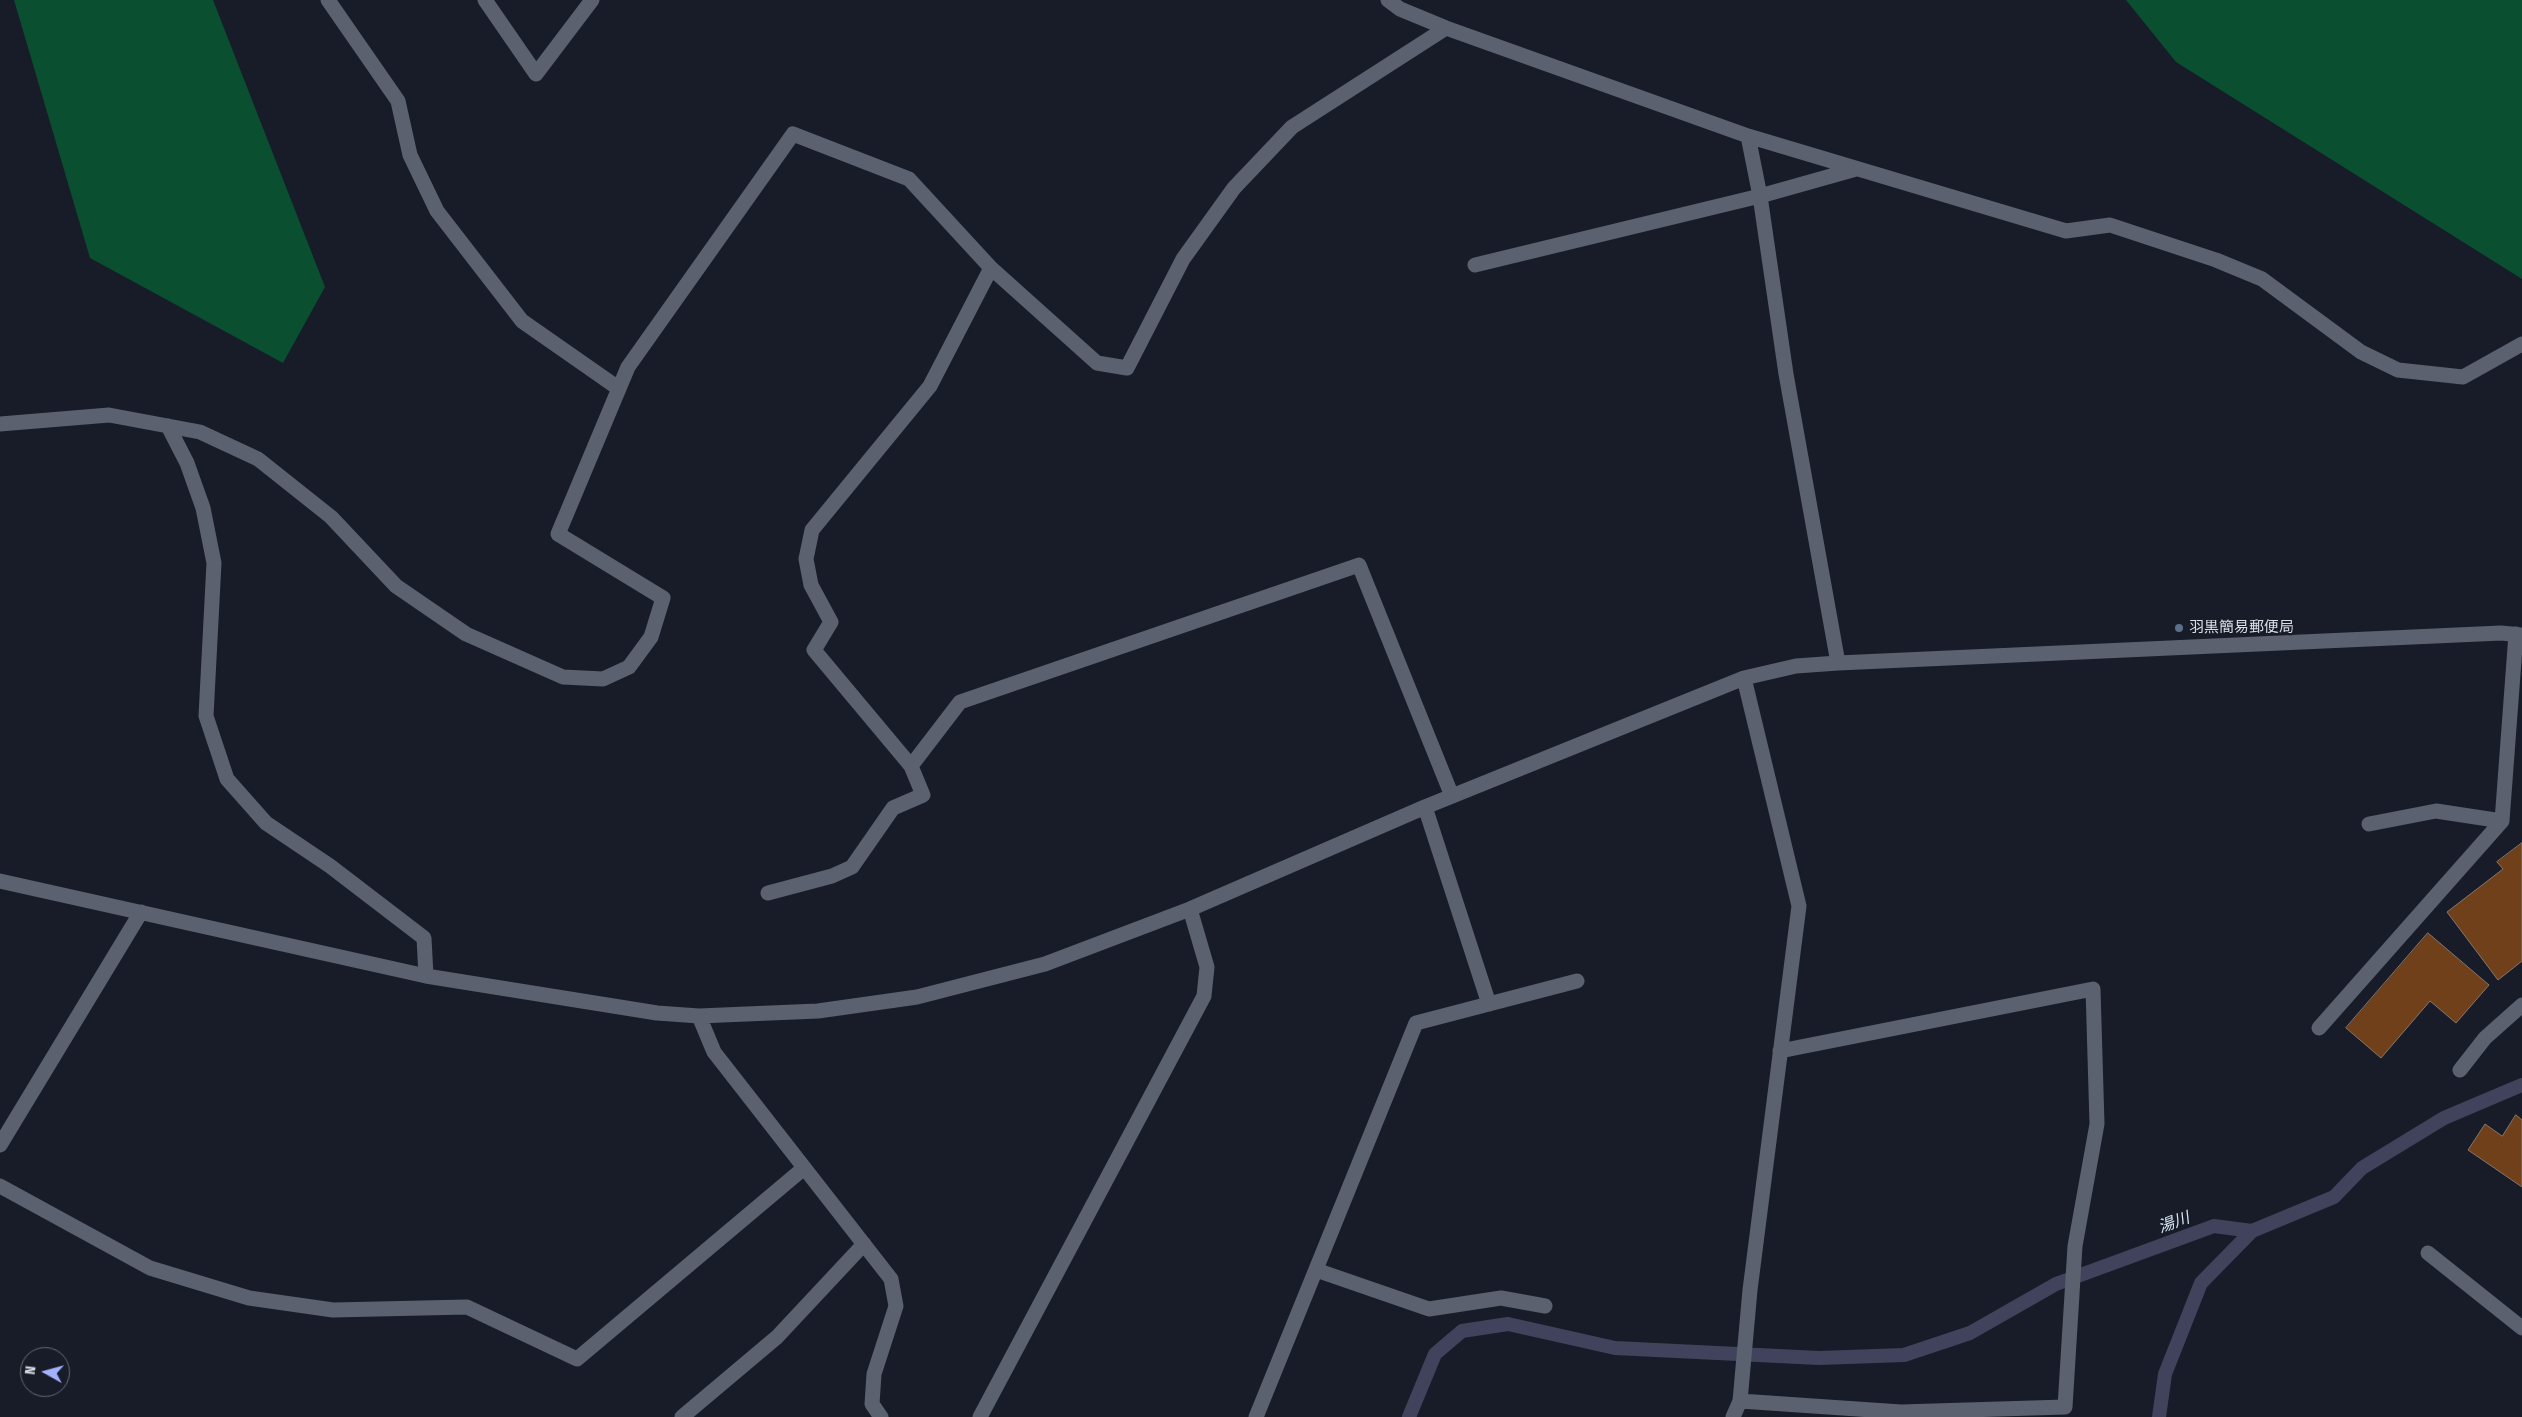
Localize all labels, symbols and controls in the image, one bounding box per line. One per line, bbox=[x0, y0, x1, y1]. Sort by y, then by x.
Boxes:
place label: 羽黒簡易郵便局 bbox=[2189, 619, 2294, 637]
marker: 羽黒簡易郵便局 bbox=[2173, 622, 2185, 634]
water label: 湯川 bbox=[2156, 1209, 2192, 1237]
north arrow bbox=[20, 1347, 70, 1397]
text: N bbox=[22, 1365, 40, 1375]

